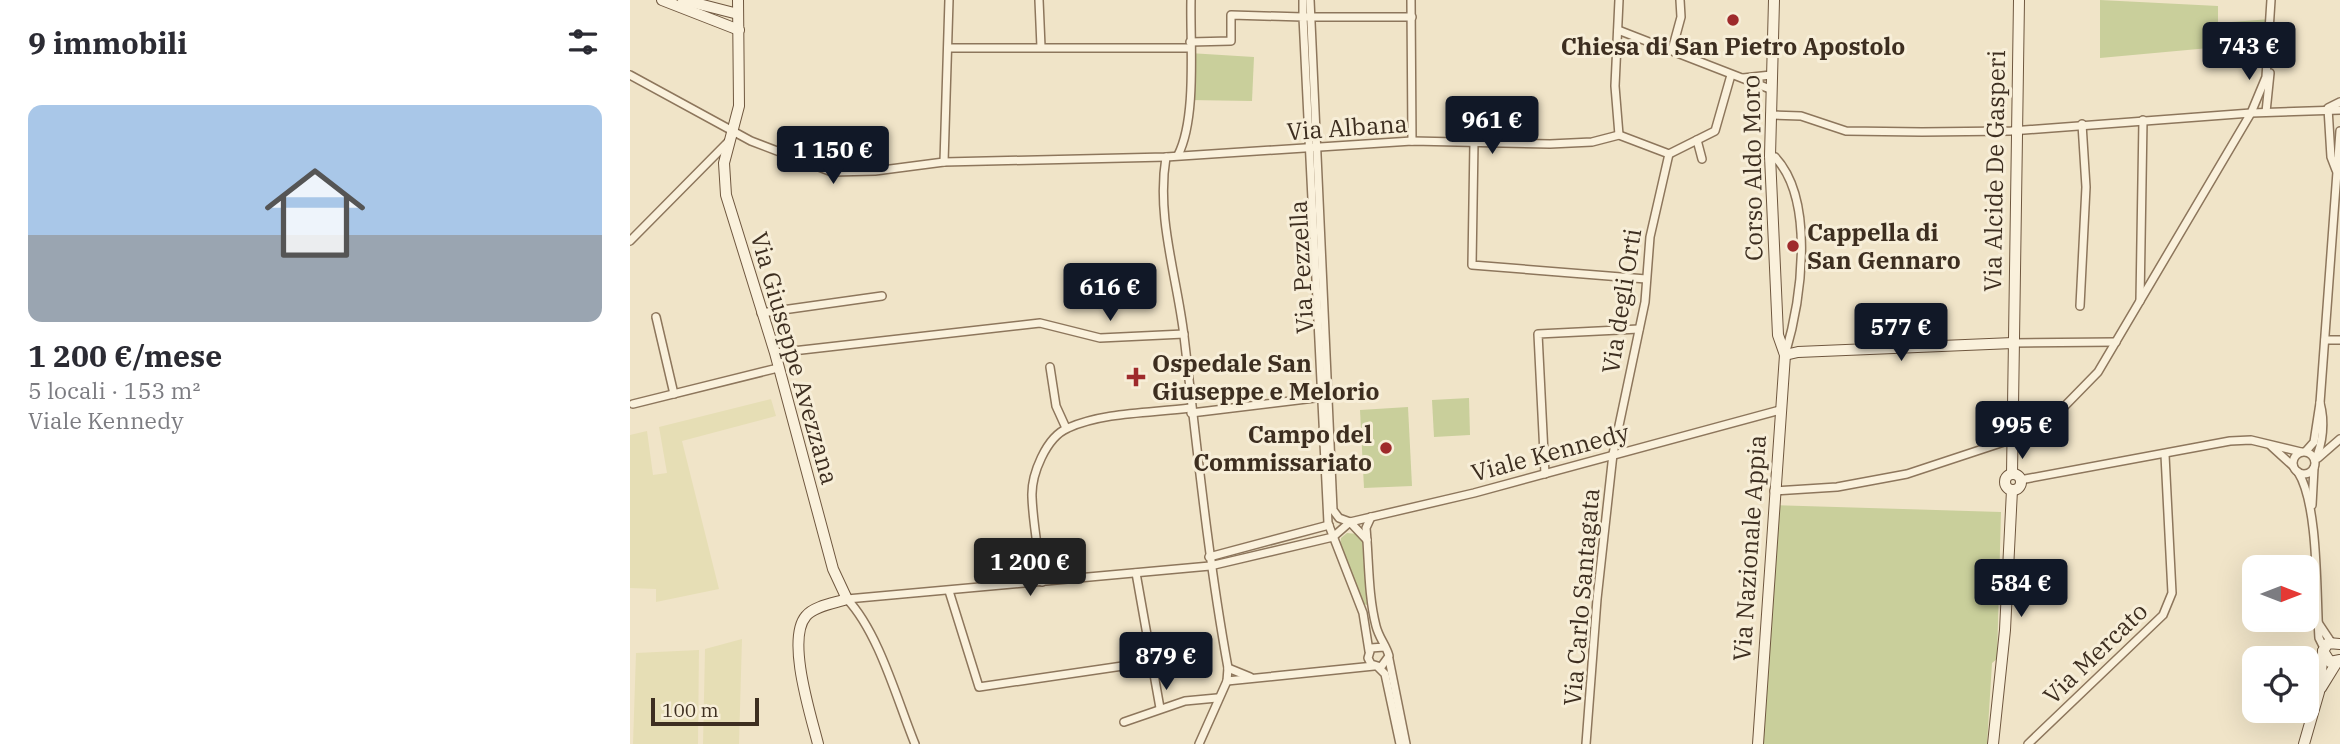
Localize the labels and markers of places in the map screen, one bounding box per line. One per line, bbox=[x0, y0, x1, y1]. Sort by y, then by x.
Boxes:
marker: Chiesa di San Pietro Apostolo bbox=[1725, 12, 1741, 28]
pin: 743 € bbox=[2200, 22, 2298, 82]
place label: Chiesa di San Pietro Apostolo bbox=[1561, 30, 1905, 62]
pin: 961 € bbox=[1443, 96, 1541, 156]
pin: 1 150 € bbox=[768, 127, 898, 186]
place label: Cappella di San Gennaro bbox=[1807, 216, 1961, 276]
marker: Cappella di San Gennaro bbox=[1785, 238, 1801, 254]
pin: 616 € bbox=[1061, 264, 1159, 323]
pin: 577 € bbox=[1852, 304, 1950, 363]
place label: Ospedale San Giuseppe e Melorio bbox=[1152, 347, 1380, 407]
marker: Ospedale San Giuseppe e Melorio bbox=[1126, 367, 1146, 387]
pin: 995 € bbox=[1973, 402, 2071, 461]
place label: Campo del Commissariato bbox=[1193, 418, 1372, 478]
marker: Campo del Commissariato bbox=[1378, 440, 1394, 456]
pin: 1 200 € bbox=[965, 538, 1095, 598]
pin: 584 € bbox=[1972, 560, 2070, 619]
pin: 879 € bbox=[1117, 632, 1215, 692]

